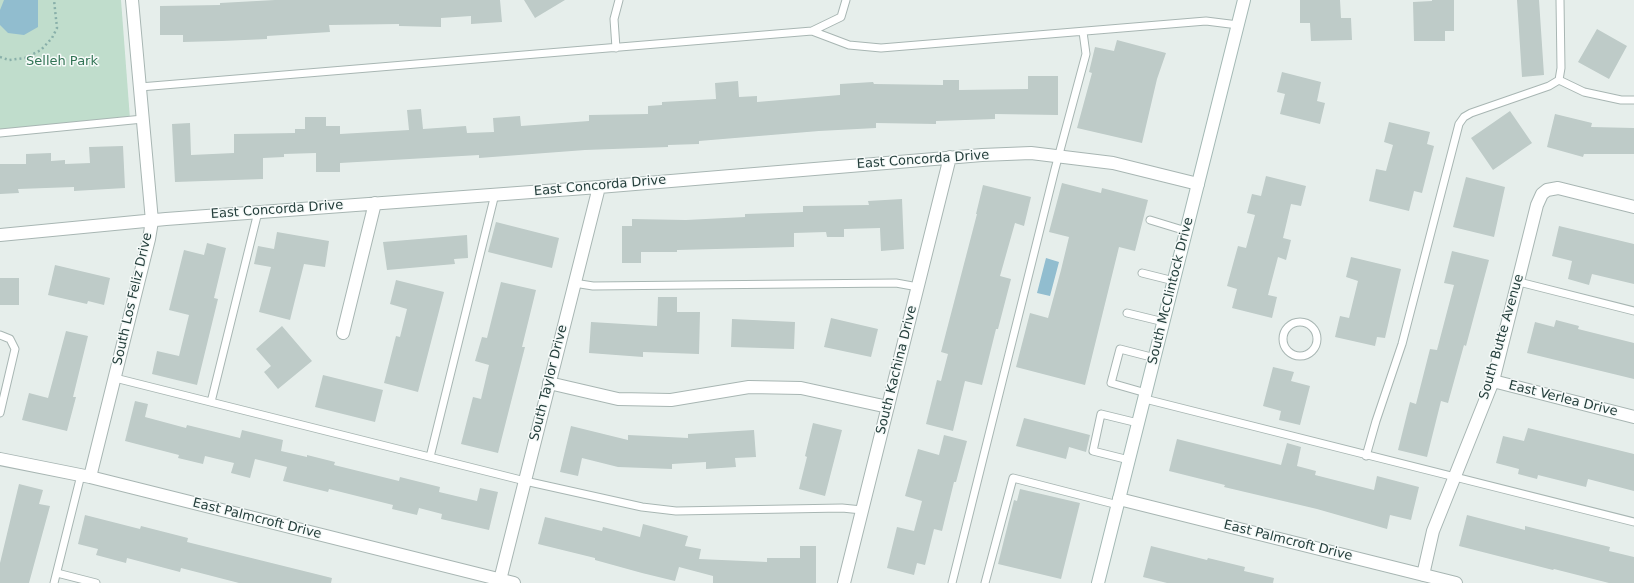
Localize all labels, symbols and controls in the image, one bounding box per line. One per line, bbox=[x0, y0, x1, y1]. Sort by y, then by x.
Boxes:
park label: Selleh Park bbox=[26, 54, 98, 70]
street label: East Concorda Drive bbox=[856, 148, 990, 172]
street label: East Concorda Drive bbox=[533, 172, 667, 200]
street label: East Concorda Drive bbox=[210, 198, 344, 222]
street label: South McClintock Drive bbox=[1145, 216, 1197, 366]
street label: South Los Feliz Drive bbox=[110, 231, 156, 367]
street label: South Butte Avenue bbox=[1477, 273, 1527, 401]
street label: South Kachina Drive bbox=[873, 304, 921, 436]
street label: South Taylor Drive bbox=[527, 323, 571, 443]
street label: East Verlea Drive bbox=[1507, 378, 1619, 420]
street label: East Palmcroft Drive bbox=[191, 495, 323, 543]
street label: East Palmcroft Drive bbox=[1222, 517, 1354, 565]

